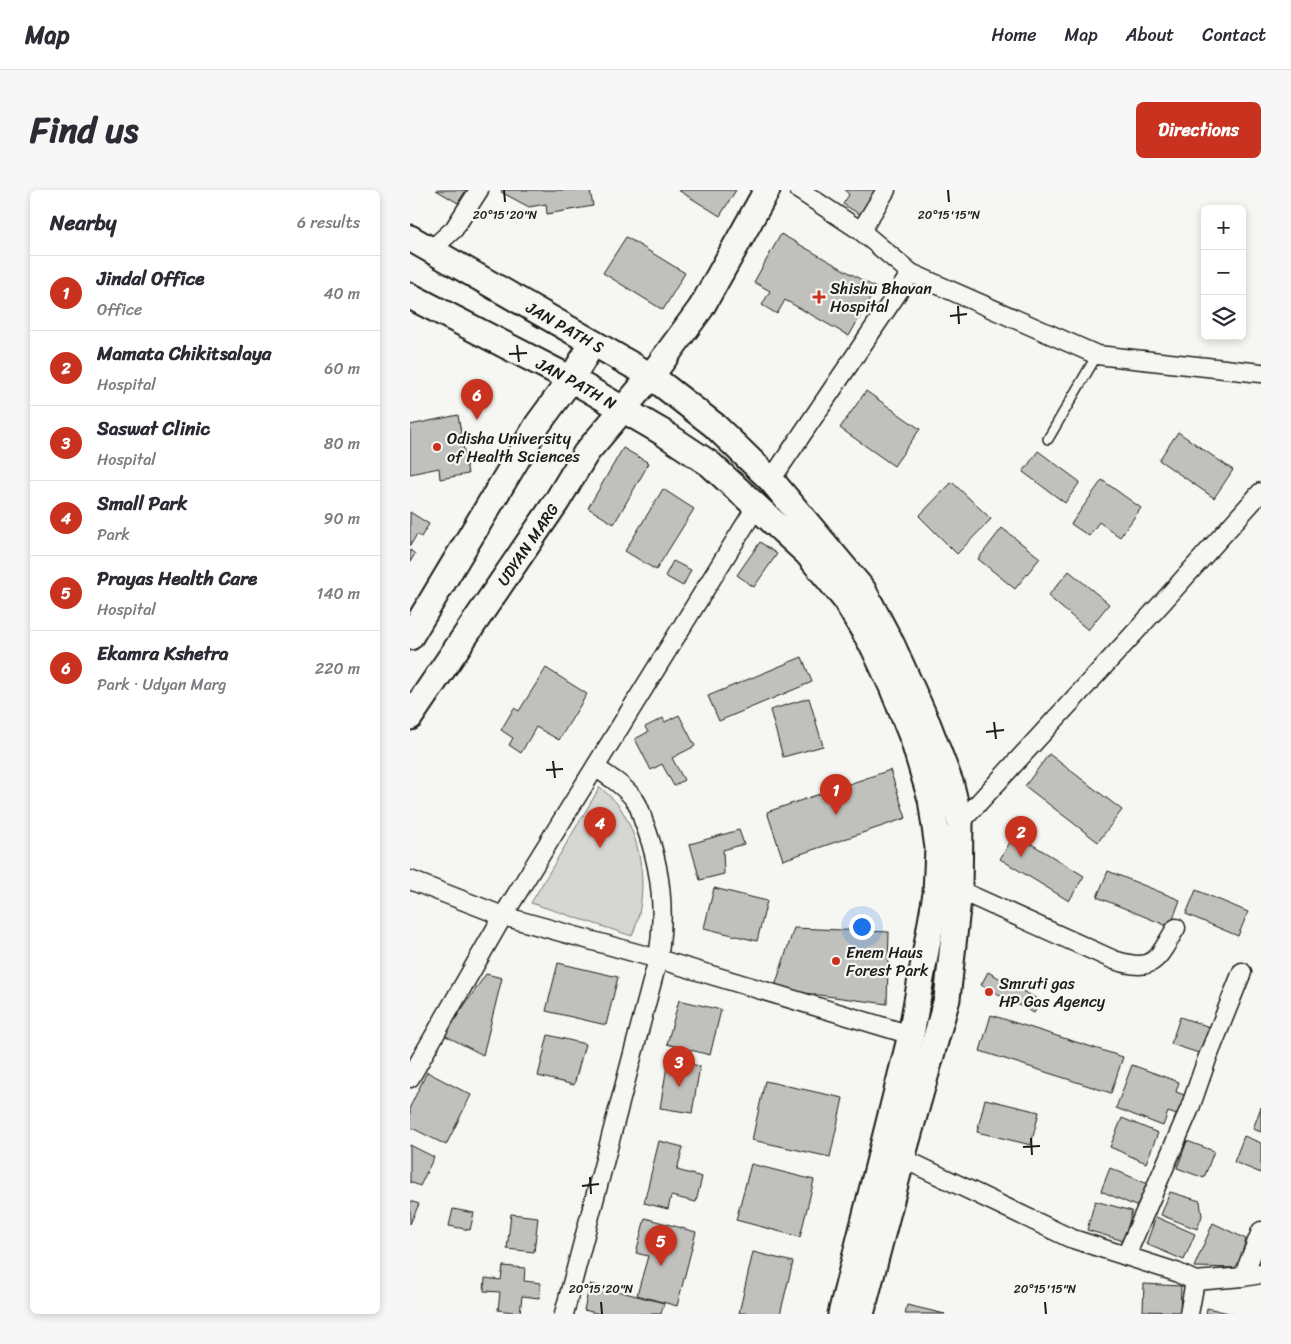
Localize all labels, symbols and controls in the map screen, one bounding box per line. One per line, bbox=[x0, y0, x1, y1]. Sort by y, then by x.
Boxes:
text: Map bbox=[25, 14, 69, 56]
text: Home bbox=[992, 19, 1037, 51]
text: Map bbox=[1065, 19, 1098, 51]
text: About bbox=[1126, 19, 1174, 51]
text: Contact bbox=[1202, 19, 1266, 51]
text: Find us bbox=[30, 99, 138, 161]
button: Directions bbox=[1136, 102, 1261, 158]
text: Nearby bbox=[50, 204, 116, 242]
text: 20°15'20"N bbox=[473, 204, 538, 226]
text: 20°15'15"N bbox=[918, 204, 981, 226]
map controls bbox=[1201, 205, 1246, 340]
button: + bbox=[1201, 205, 1246, 250]
text: 6 results bbox=[297, 208, 360, 237]
button: − bbox=[1201, 250, 1246, 295]
text: Jindal Office bbox=[97, 262, 204, 295]
place label: Shishu Bhavan Hospital bbox=[830, 274, 932, 321]
text: 1 bbox=[63, 279, 69, 308]
text: 40 m bbox=[323, 279, 360, 308]
marker: Shishu Bhavan Hospital bbox=[812, 290, 826, 304]
street label: JAN PATH S bbox=[520, 293, 610, 361]
text: Office bbox=[97, 295, 142, 324]
button: layers bbox=[1201, 295, 1246, 340]
text: Mamata Chikitsalaya bbox=[97, 337, 271, 370]
street label: JAN PATH N bbox=[530, 348, 623, 417]
text: 2 bbox=[61, 354, 71, 383]
text: 60 m bbox=[324, 354, 360, 383]
text: Hospital bbox=[97, 370, 156, 399]
pin: 6 bbox=[461, 379, 493, 420]
text: Saswat Clinic bbox=[97, 412, 210, 445]
place label: Odisha University of Health Sciences bbox=[447, 424, 581, 471]
text: 3 bbox=[62, 429, 70, 458]
text: 80 m bbox=[324, 429, 360, 458]
marker: Odisha University of Health Sciences bbox=[431, 441, 443, 453]
text: Hospital bbox=[97, 445, 156, 474]
text: Small Park bbox=[97, 487, 187, 520]
street label: UDYAN MARG bbox=[489, 497, 566, 592]
text: 4 bbox=[61, 504, 71, 533]
text: 90 m bbox=[324, 504, 360, 533]
text: Park bbox=[97, 520, 130, 549]
text: Prayas Health Care bbox=[97, 562, 257, 595]
text: 5 bbox=[61, 579, 71, 608]
text: 140 m bbox=[317, 579, 360, 608]
text: Hospital bbox=[97, 595, 156, 624]
text: Ekamra Kshetra bbox=[97, 637, 228, 670]
text: 6 bbox=[61, 654, 71, 683]
text: 220 m bbox=[315, 654, 360, 683]
text: Park · Udyan Marg bbox=[97, 670, 226, 699]
pin: 1 bbox=[820, 774, 852, 815]
pin: 4 bbox=[584, 807, 616, 848]
pin: 2 bbox=[1005, 816, 1037, 857]
your location bbox=[849, 914, 875, 940]
place label: Enem Haus Forest Park bbox=[846, 938, 929, 985]
marker: Enem Haus Forest Park bbox=[830, 955, 842, 967]
place label: Smruti gas HP Gas Agency bbox=[999, 969, 1106, 1016]
marker: Smruti gas HP Gas Agency bbox=[983, 986, 995, 998]
pin: 3 bbox=[663, 1046, 695, 1087]
pin: 5 bbox=[645, 1225, 677, 1266]
text: 20°15'20"N bbox=[569, 1278, 634, 1300]
text: 20°15'15"N bbox=[1014, 1278, 1077, 1300]

